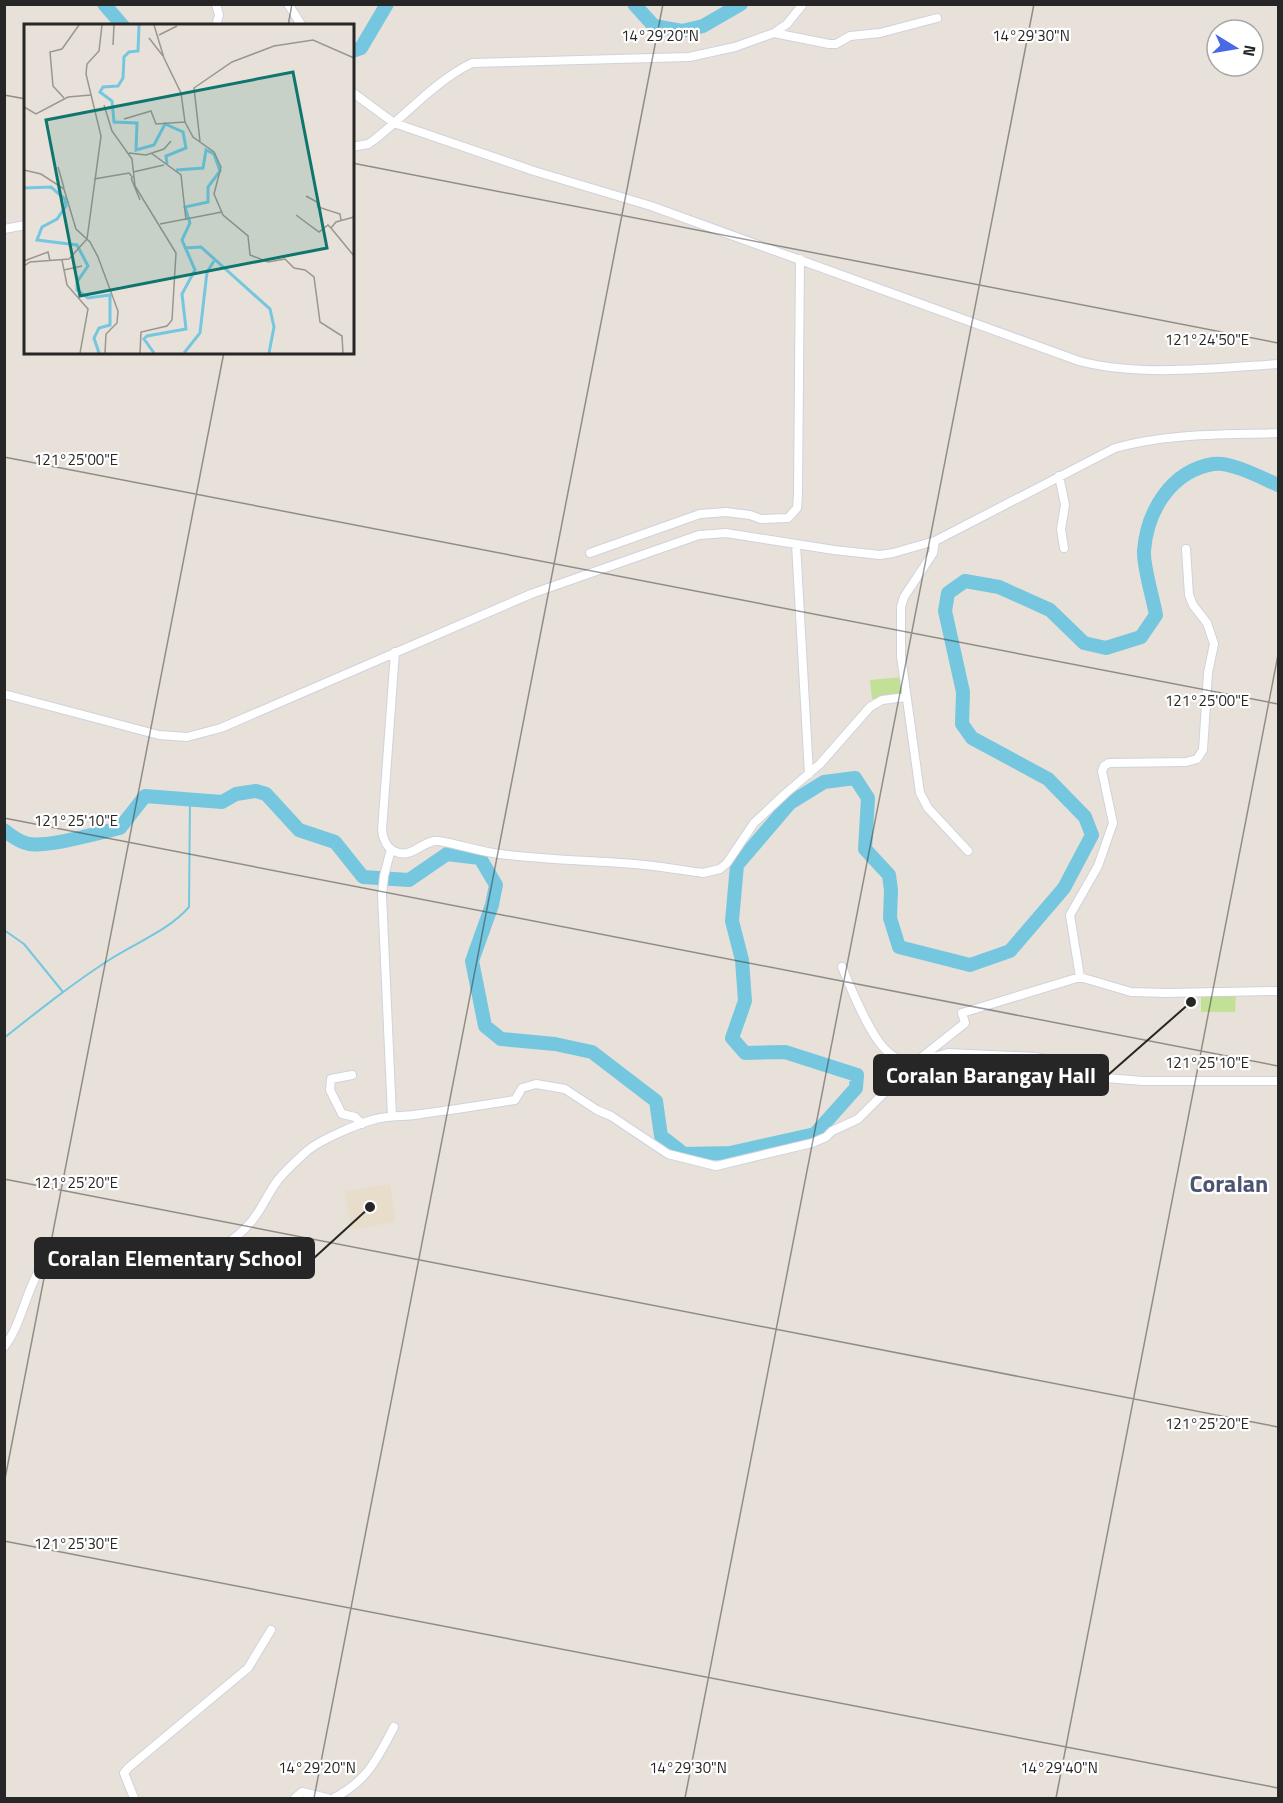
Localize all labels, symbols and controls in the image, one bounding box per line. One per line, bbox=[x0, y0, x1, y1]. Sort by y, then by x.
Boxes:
north arrow bbox=[1205, 18, 1265, 78]
inset map bbox=[24, 24, 354, 354]
text: 14°29'20"N bbox=[621, 24, 699, 47]
text: 14°29'30"N bbox=[992, 24, 1070, 47]
text: N bbox=[1237, 43, 1263, 59]
text: 121°24'50"E bbox=[1165, 328, 1249, 351]
text: 121°25'00"E bbox=[34, 448, 118, 471]
text: 121°25'00"E bbox=[1165, 689, 1249, 712]
text: 121°25'10"E bbox=[34, 809, 118, 832]
text: 121°25'10"E bbox=[1165, 1051, 1249, 1074]
callout: Coralan Barangay Hall bbox=[874, 1055, 1108, 1095]
text: Coralan Barangay Hall bbox=[886, 1058, 1096, 1092]
district label: Coralan bbox=[1190, 1165, 1268, 1201]
text: 121°25'20"E bbox=[34, 1171, 118, 1194]
callout: Coralan Elementary School bbox=[35, 1238, 314, 1278]
text: Coralan Elementary School bbox=[48, 1241, 302, 1275]
text: 121°25'20"E bbox=[1165, 1412, 1249, 1435]
text: 121°25'30"E bbox=[34, 1532, 118, 1555]
text: 14°29'20"N bbox=[278, 1756, 356, 1779]
text: 14°29'30"N bbox=[649, 1756, 727, 1779]
text: 14°29'40"N bbox=[1020, 1756, 1098, 1779]

